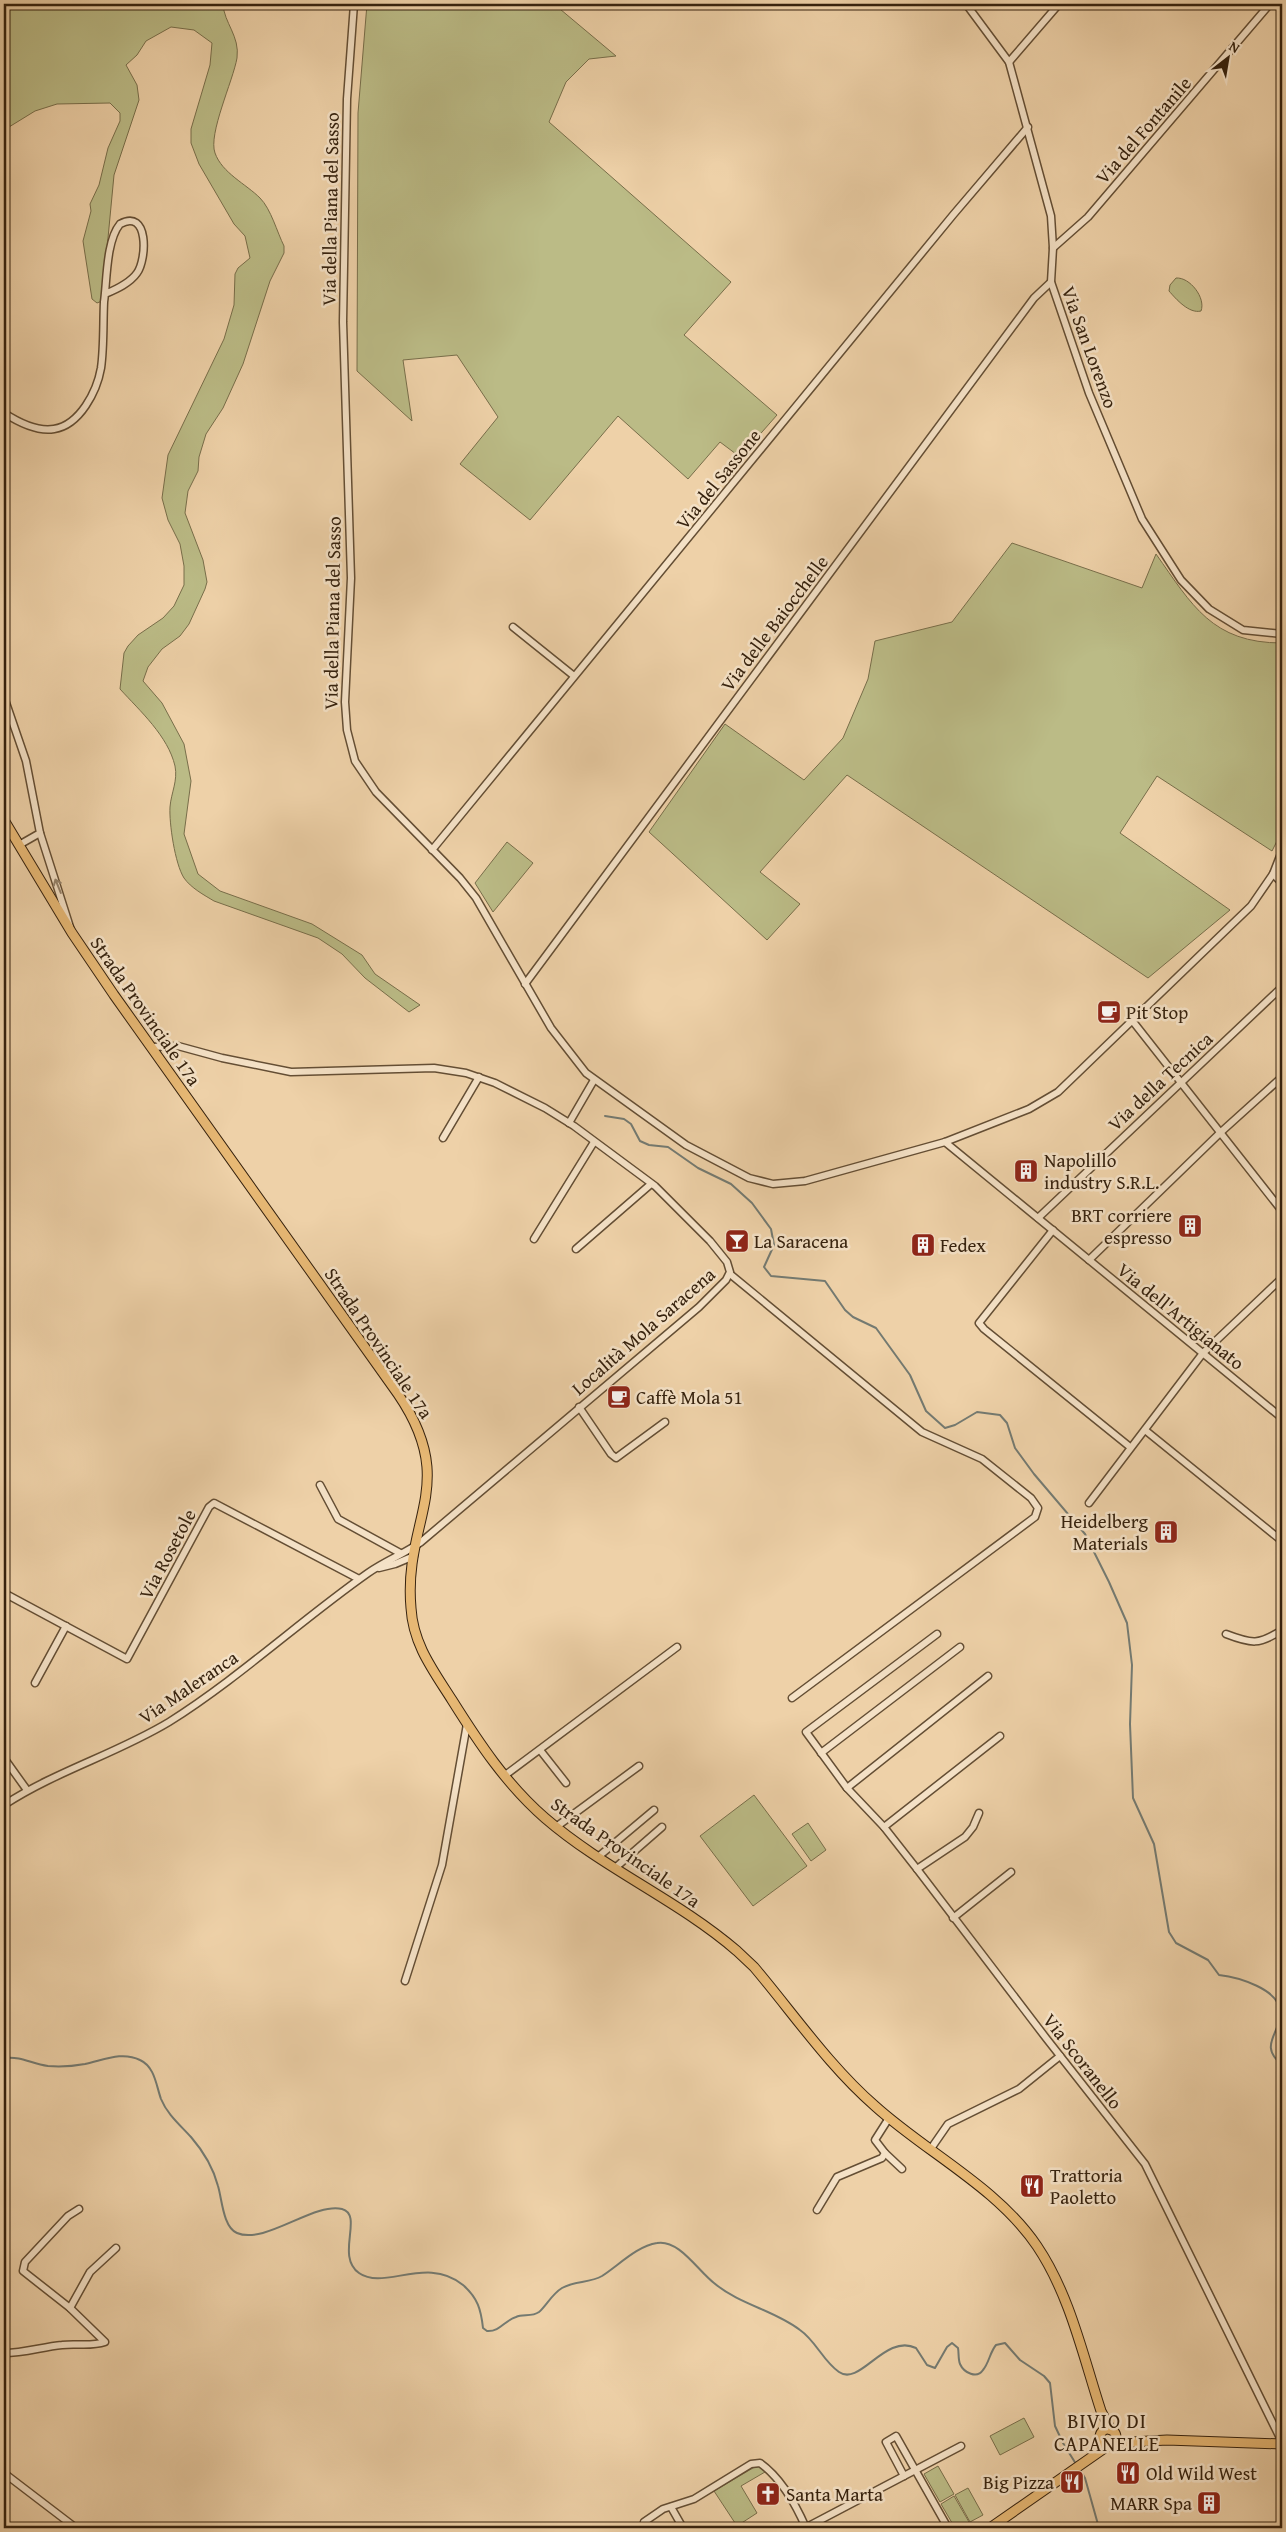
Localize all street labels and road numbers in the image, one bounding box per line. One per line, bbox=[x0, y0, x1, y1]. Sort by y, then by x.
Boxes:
street label: Via del Fontanile bbox=[1088, 70, 1198, 190]
street label: Via della Piana del Sasso bbox=[314, 112, 346, 306]
street label: Via San Lorenzo bbox=[1055, 282, 1125, 412]
street label: Via del Sassone bbox=[669, 423, 767, 535]
street label: Via della Piana del Sasso bbox=[316, 516, 348, 710]
street label: Via delle Baiocchelle bbox=[713, 549, 835, 697]
street label: Strada Provinciale 17a bbox=[84, 931, 208, 1091]
street label: Via della Tecnica bbox=[1101, 1025, 1219, 1137]
street label: Via dell'Artigianato bbox=[1111, 1256, 1251, 1376]
street label: Località Mola Saracena bbox=[565, 1261, 721, 1401]
street label: Strada Provinciale 17a bbox=[318, 1262, 440, 1424]
street label: Via Rosetole bbox=[131, 1504, 203, 1604]
street label: Via Maleranca bbox=[133, 1643, 243, 1731]
street label: Strada Provinciale 17a bbox=[546, 1790, 706, 1914]
street label: Via Scoranello bbox=[1037, 2007, 1129, 2115]

